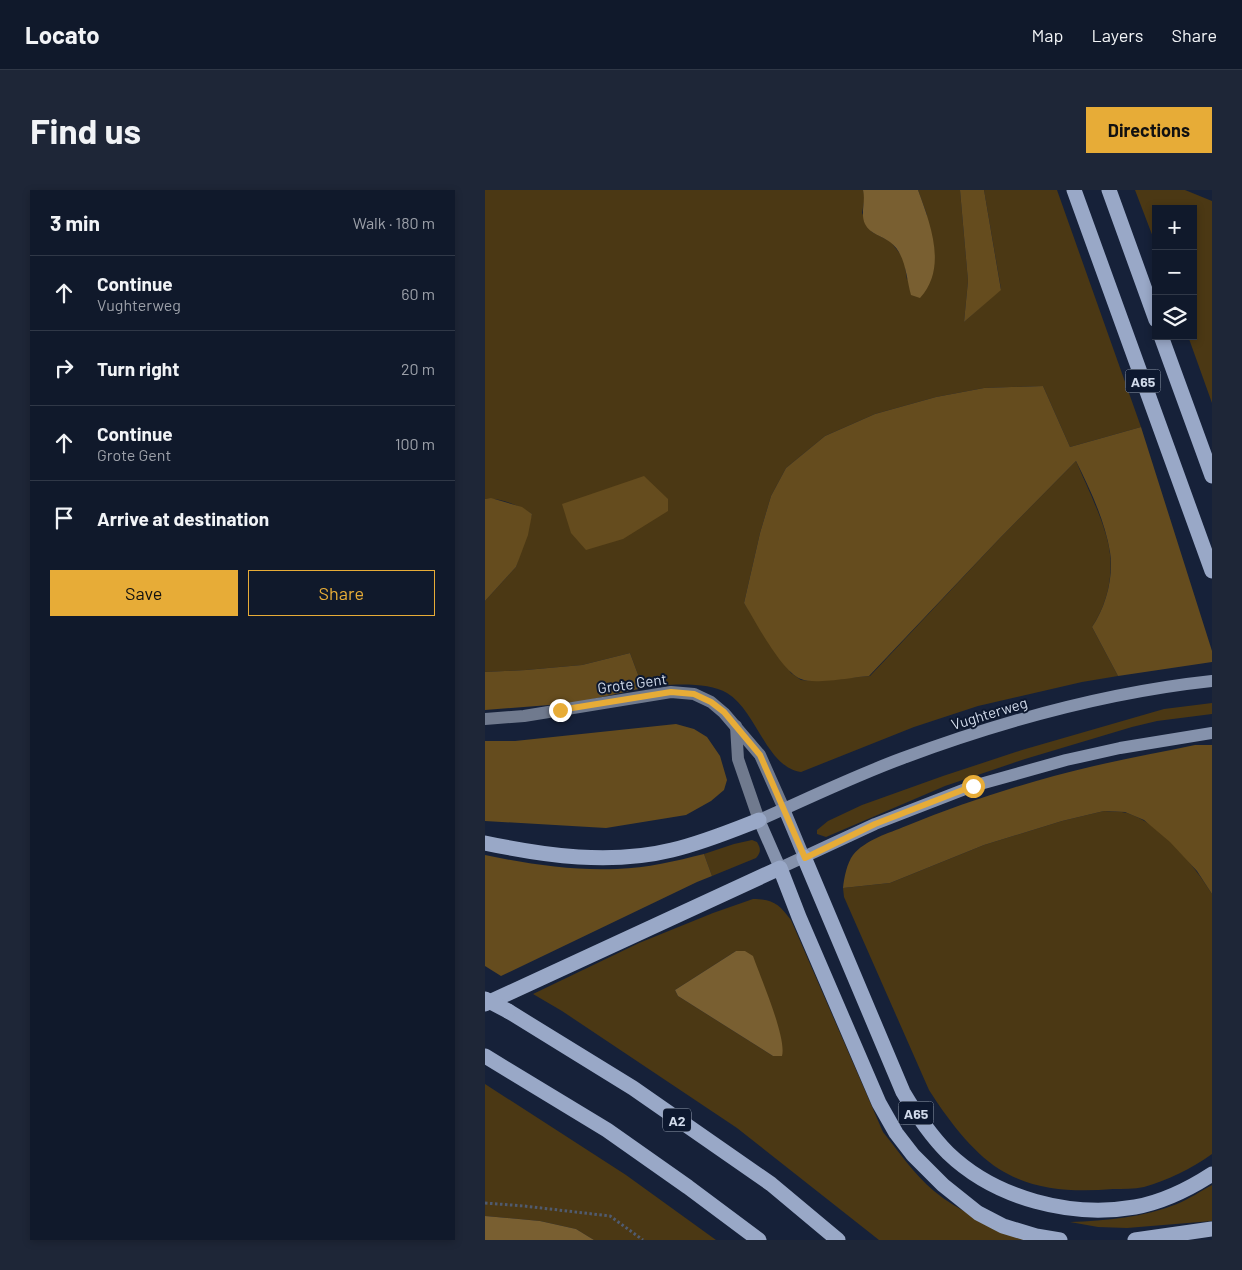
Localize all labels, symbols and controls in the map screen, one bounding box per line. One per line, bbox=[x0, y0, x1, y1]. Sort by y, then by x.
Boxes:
text: Locato bbox=[25, 20, 100, 49]
text: Map bbox=[1031, 24, 1063, 46]
text: Layers bbox=[1091, 24, 1144, 46]
text: Share bbox=[1172, 24, 1217, 46]
button: Directions bbox=[1086, 107, 1212, 153]
text: Find us bbox=[30, 109, 141, 151]
map controls bbox=[1152, 205, 1197, 340]
button: + bbox=[1152, 205, 1197, 250]
text: 3 min bbox=[50, 210, 100, 235]
text: Walk · 180 m bbox=[353, 213, 435, 232]
button: − bbox=[1152, 250, 1197, 295]
text: Continue bbox=[97, 272, 173, 295]
icon: ahead bbox=[50, 279, 78, 307]
text: 60 m bbox=[401, 284, 435, 303]
text: Vughterweg bbox=[97, 295, 181, 314]
button: layers bbox=[1152, 295, 1197, 340]
icon: right bbox=[50, 354, 78, 382]
text: Turn right bbox=[97, 357, 179, 380]
text: 20 m bbox=[401, 359, 435, 378]
road number: A65 bbox=[1125, 370, 1161, 392]
text: Continue bbox=[97, 422, 173, 445]
icon: ahead bbox=[50, 429, 78, 457]
text: 100 m bbox=[395, 434, 435, 453]
text: Grote Gent bbox=[97, 445, 171, 464]
icon: arrive bbox=[50, 504, 78, 532]
text: Arrive at destination bbox=[97, 507, 269, 530]
button: Save bbox=[50, 570, 238, 616]
button: Share bbox=[248, 570, 435, 616]
street label: Grote Gent bbox=[596, 669, 668, 697]
street label: Vughterweg bbox=[949, 693, 1029, 733]
route end bbox=[549, 699, 572, 722]
route start bbox=[962, 775, 985, 798]
road number: A65 bbox=[899, 1101, 933, 1124]
road number: A2 bbox=[663, 1108, 691, 1132]

